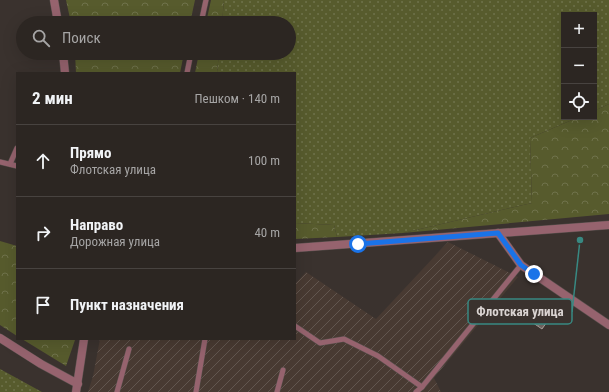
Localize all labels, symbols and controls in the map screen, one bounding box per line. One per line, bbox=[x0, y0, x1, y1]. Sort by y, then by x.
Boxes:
map controls bbox=[561, 12, 597, 120]
button: + bbox=[561, 12, 597, 48]
search box bbox=[16, 16, 296, 60]
icon: search bbox=[30, 27, 52, 49]
text: Поиск bbox=[62, 29, 101, 47]
button: − bbox=[561, 48, 597, 84]
button: locate bbox=[561, 84, 597, 120]
text: 2 мин bbox=[32, 88, 73, 108]
text: Пешком · 140 m bbox=[194, 91, 280, 106]
text: Прямо bbox=[70, 144, 111, 162]
icon: ahead bbox=[32, 150, 54, 172]
text: 100 m bbox=[248, 153, 280, 168]
text: Флотская улица bbox=[70, 162, 156, 177]
text: Направо bbox=[70, 216, 123, 234]
icon: right bbox=[32, 222, 54, 244]
text: 40 m bbox=[254, 225, 280, 240]
text: Дорожная улица bbox=[70, 234, 160, 249]
route start bbox=[349, 235, 367, 253]
route end bbox=[525, 265, 543, 283]
icon: arrive bbox=[32, 294, 54, 316]
text: Пункт назначения bbox=[70, 296, 184, 314]
callout: Флотская улица bbox=[468, 299, 572, 324]
text: Флотская улица bbox=[476, 304, 564, 319]

